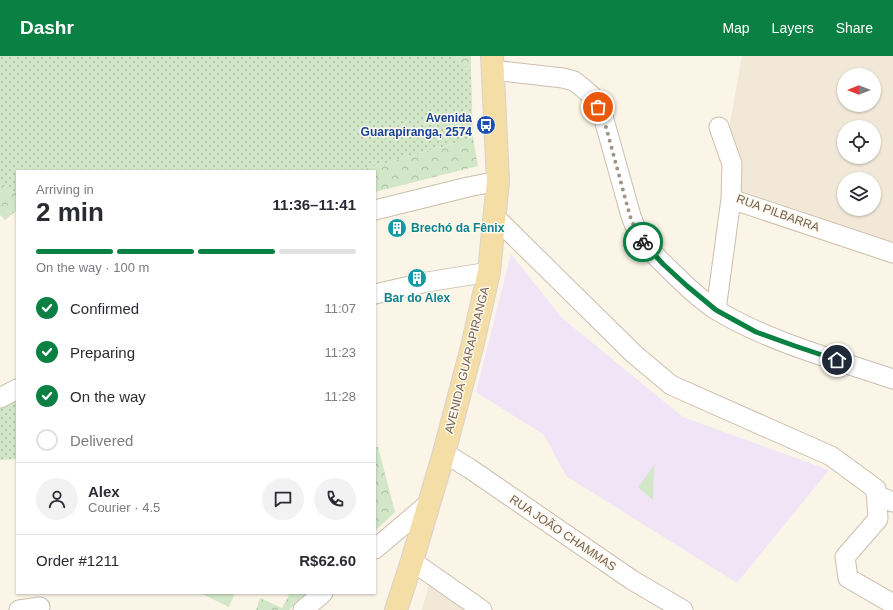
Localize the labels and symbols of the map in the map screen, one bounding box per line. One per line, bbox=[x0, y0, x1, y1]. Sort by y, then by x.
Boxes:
north arrow bbox=[837, 68, 881, 112]
pin bbox=[581, 90, 615, 124]
place label: Avenida Guarapiranga, 2574 bbox=[361, 111, 472, 139]
bus stop icon: Avenida Guarapiranga, 2574 bbox=[475, 114, 497, 136]
street label: RUA PILBARRA bbox=[735, 191, 821, 235]
building icon: Brechó da Fênix bbox=[386, 217, 408, 239]
place label: Brechó da Fênix bbox=[411, 221, 505, 235]
courier bbox=[623, 222, 663, 262]
building icon: Bar do Alex bbox=[406, 267, 428, 289]
street label: AVENIDA GUARAPIRANGA bbox=[442, 285, 492, 435]
place label: Bar do Alex bbox=[384, 291, 450, 305]
pin bbox=[820, 343, 854, 377]
street label: RUA JOÃO CHAMMAS bbox=[507, 492, 619, 574]

